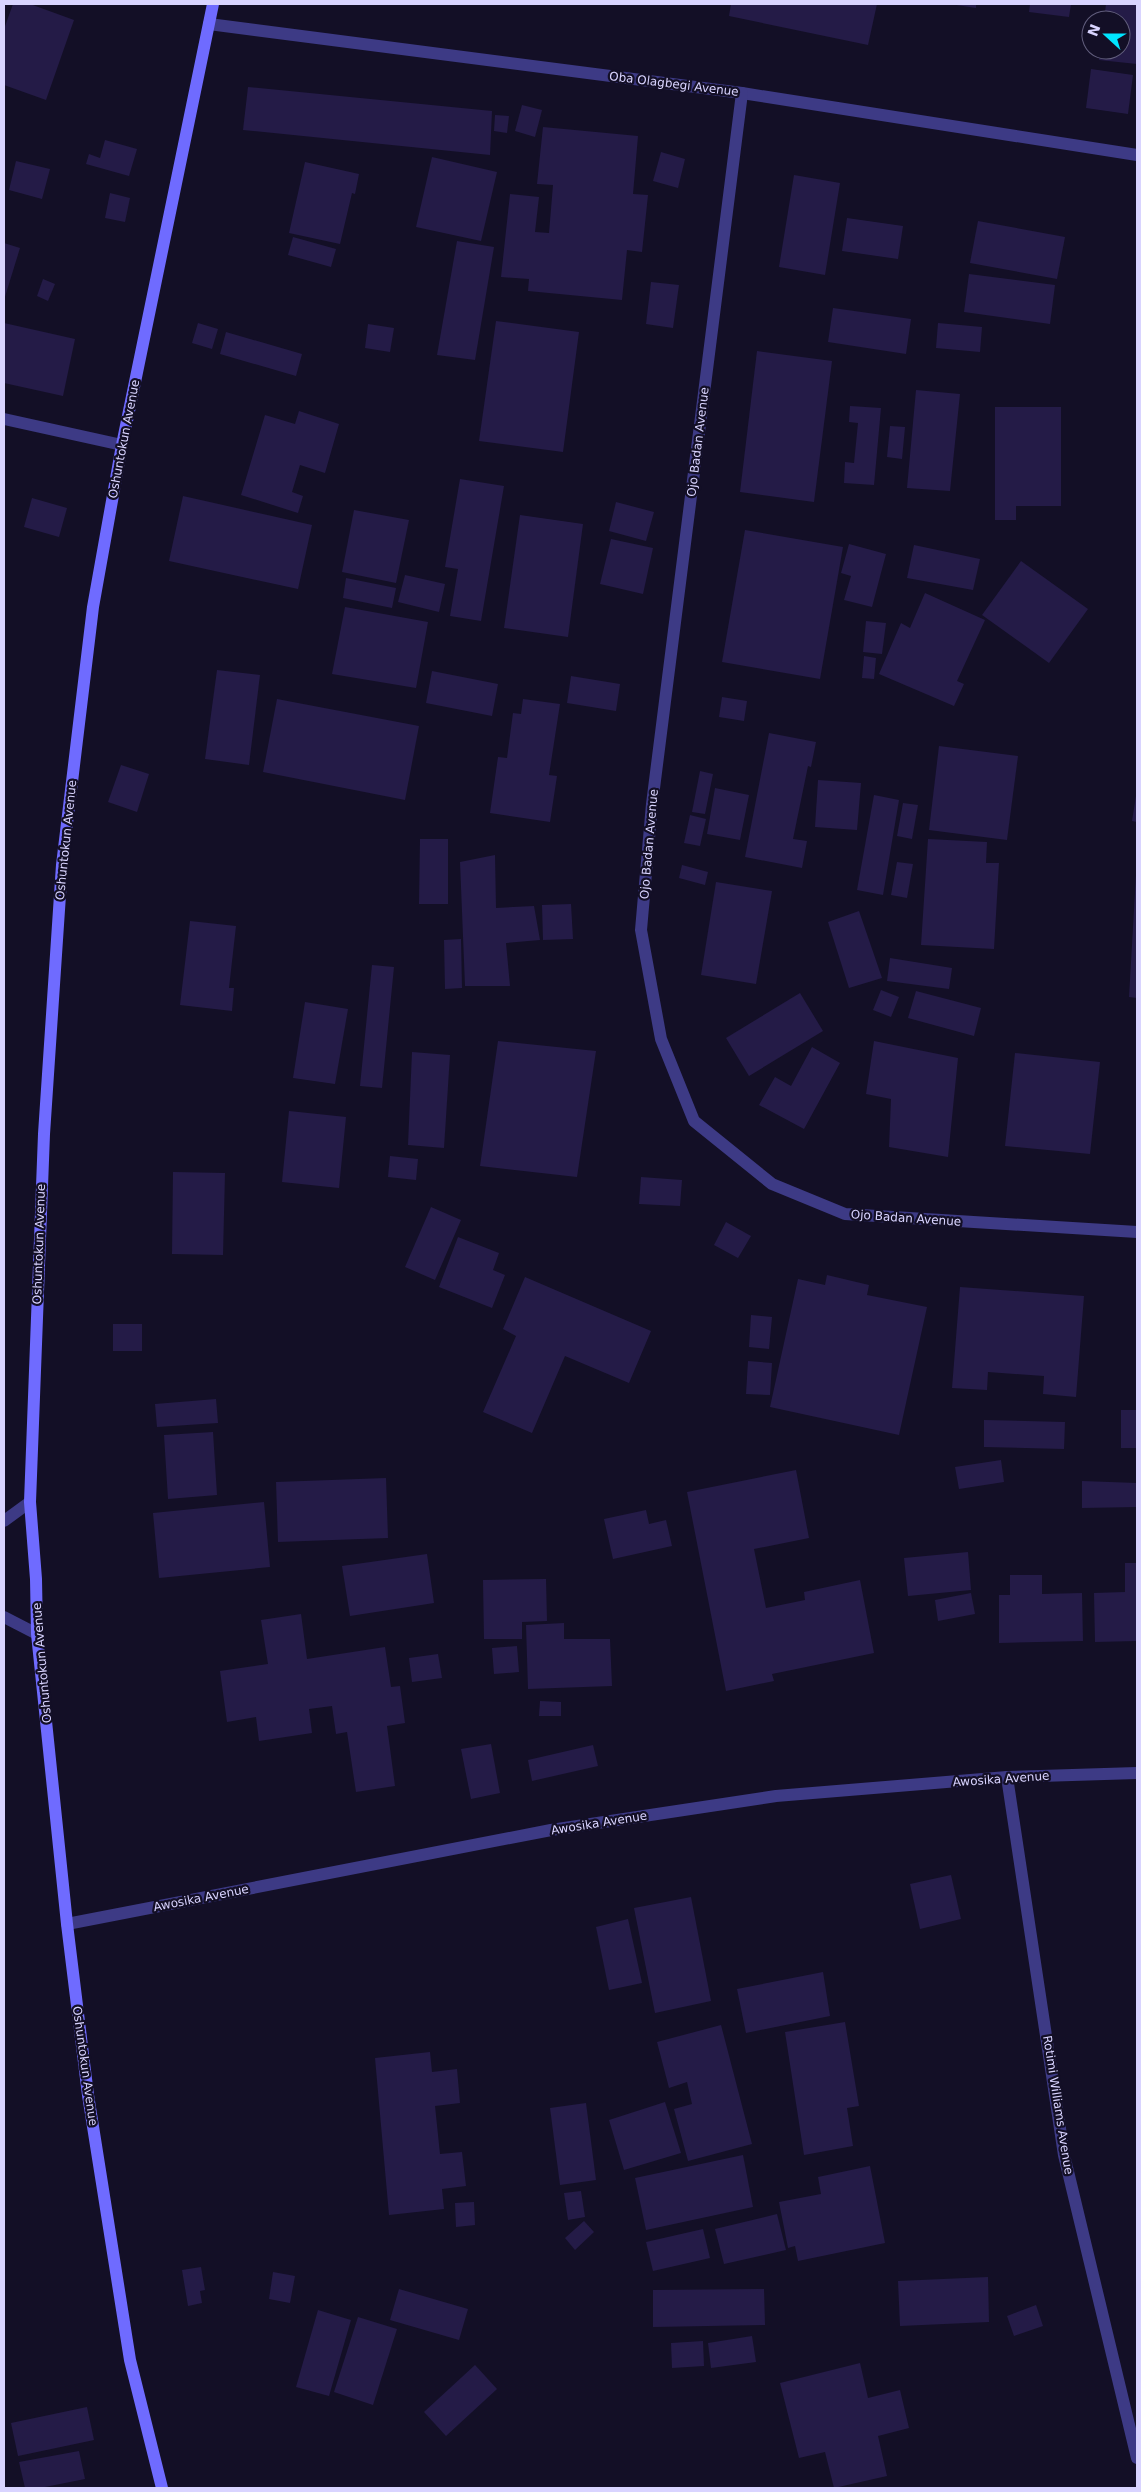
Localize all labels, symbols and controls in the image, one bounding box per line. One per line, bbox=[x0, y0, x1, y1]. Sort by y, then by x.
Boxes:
north arrow bbox=[1081, 10, 1131, 60]
text: N bbox=[1084, 22, 1103, 39]
street label: Oba Olagbegi Avenue bbox=[608, 69, 740, 99]
street label: Oshuntokun Avenue bbox=[106, 378, 142, 500]
street label: Ojo Badan Avenue bbox=[684, 386, 712, 498]
street label: Oshuntokun Avenue bbox=[53, 779, 79, 901]
street label: Ojo Badan Avenue bbox=[637, 788, 661, 900]
street label: Oshuntokun Avenue bbox=[30, 1183, 48, 1305]
street label: Ojo Badan Avenue bbox=[850, 1207, 962, 1229]
street label: Oshuntokun Avenue bbox=[30, 1602, 54, 1724]
street label: Awosika Avenue bbox=[952, 1769, 1050, 1789]
street label: Awosika Avenue bbox=[550, 1809, 648, 1837]
street label: Awosika Avenue bbox=[152, 1882, 250, 1914]
street label: Oshuntokun Avenue bbox=[70, 2005, 100, 2127]
street label: Rotimi Williams Avenue bbox=[1040, 2034, 1076, 2176]

